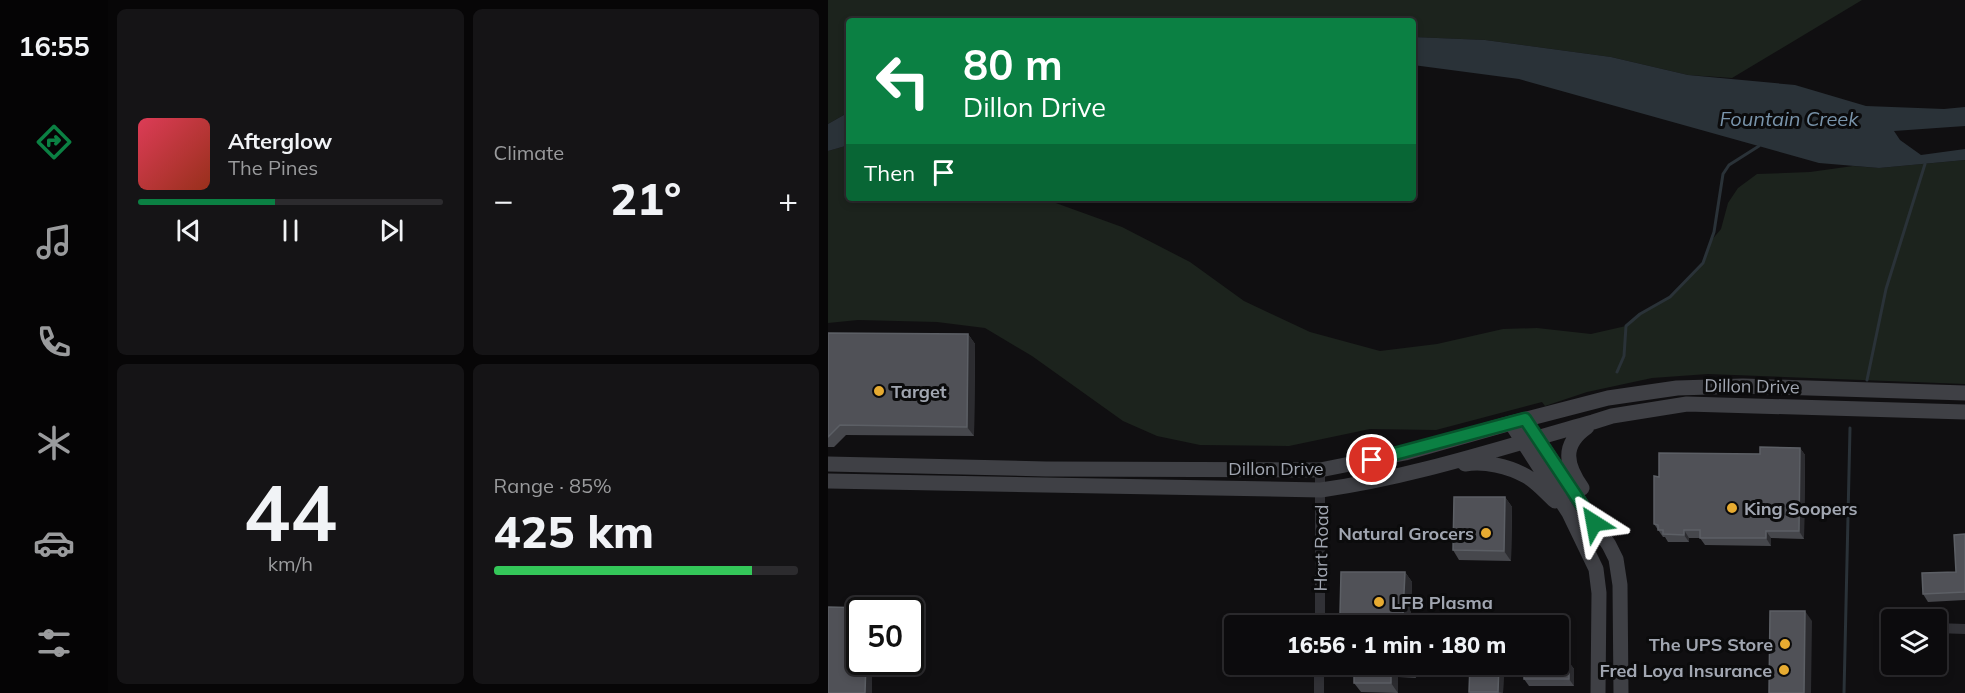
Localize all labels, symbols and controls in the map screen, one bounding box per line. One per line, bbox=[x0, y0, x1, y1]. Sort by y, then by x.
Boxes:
text: 16:55 bbox=[18, 29, 90, 63]
text: 80 m bbox=[963, 38, 1063, 91]
icon: left bbox=[864, 42, 942, 120]
text: Dillon Drive bbox=[963, 90, 1106, 124]
water label: Fountain Creek bbox=[1719, 106, 1859, 131]
icon: directions bbox=[33, 121, 75, 163]
text: Afterglow bbox=[228, 127, 332, 155]
text: Climate bbox=[494, 140, 564, 165]
text: The Pines bbox=[228, 155, 318, 180]
icon: arrive bbox=[927, 156, 960, 189]
text: Then bbox=[864, 159, 915, 187]
text: 21° bbox=[610, 170, 681, 226]
text: − bbox=[494, 179, 513, 220]
text: + bbox=[778, 179, 798, 220]
icon: previous bbox=[172, 214, 205, 247]
icon: pause bbox=[274, 214, 307, 247]
icon: next bbox=[375, 214, 408, 247]
icon: music bbox=[33, 221, 75, 263]
icon: phone bbox=[33, 321, 75, 363]
street label: Dillon Drive bbox=[1704, 374, 1800, 398]
place label: Target bbox=[891, 380, 947, 403]
marker: Target bbox=[872, 384, 886, 398]
icon: climate bbox=[33, 422, 75, 464]
pin bbox=[1346, 434, 1397, 485]
icon: arrive bbox=[1355, 443, 1388, 476]
street label: Dillon Drive bbox=[1228, 457, 1324, 480]
text: 44 bbox=[243, 463, 337, 561]
text: Range · 85% bbox=[494, 473, 612, 498]
position arrow bbox=[1562, 491, 1626, 555]
place label: King Soopers bbox=[1744, 497, 1858, 520]
marker: King Soopers bbox=[1725, 501, 1739, 515]
text: 425 km bbox=[494, 503, 654, 559]
street label: Hart Road bbox=[1309, 504, 1333, 592]
icon: car bbox=[33, 522, 75, 564]
place label: Natural Grocers bbox=[1338, 522, 1474, 545]
marker: Natural Grocers bbox=[1479, 526, 1493, 540]
text: km/h bbox=[268, 551, 313, 576]
place label: LFB Plasma bbox=[1391, 591, 1493, 614]
marker: LFB Plasma bbox=[1372, 595, 1386, 609]
speed limit sign: 50 bbox=[846, 597, 924, 675]
map controls bbox=[1881, 609, 1947, 675]
button: layers bbox=[1881, 609, 1947, 675]
icon: filters bbox=[33, 622, 75, 664]
text: 16:56 · 1 min · 180 m bbox=[1287, 631, 1506, 659]
place label: The UPS Store bbox=[1649, 633, 1773, 656]
marker: The UPS Store bbox=[1778, 637, 1792, 651]
place label: Fred Loya Insurance bbox=[1599, 659, 1772, 682]
marker: Fred Loya Insurance bbox=[1777, 663, 1791, 677]

